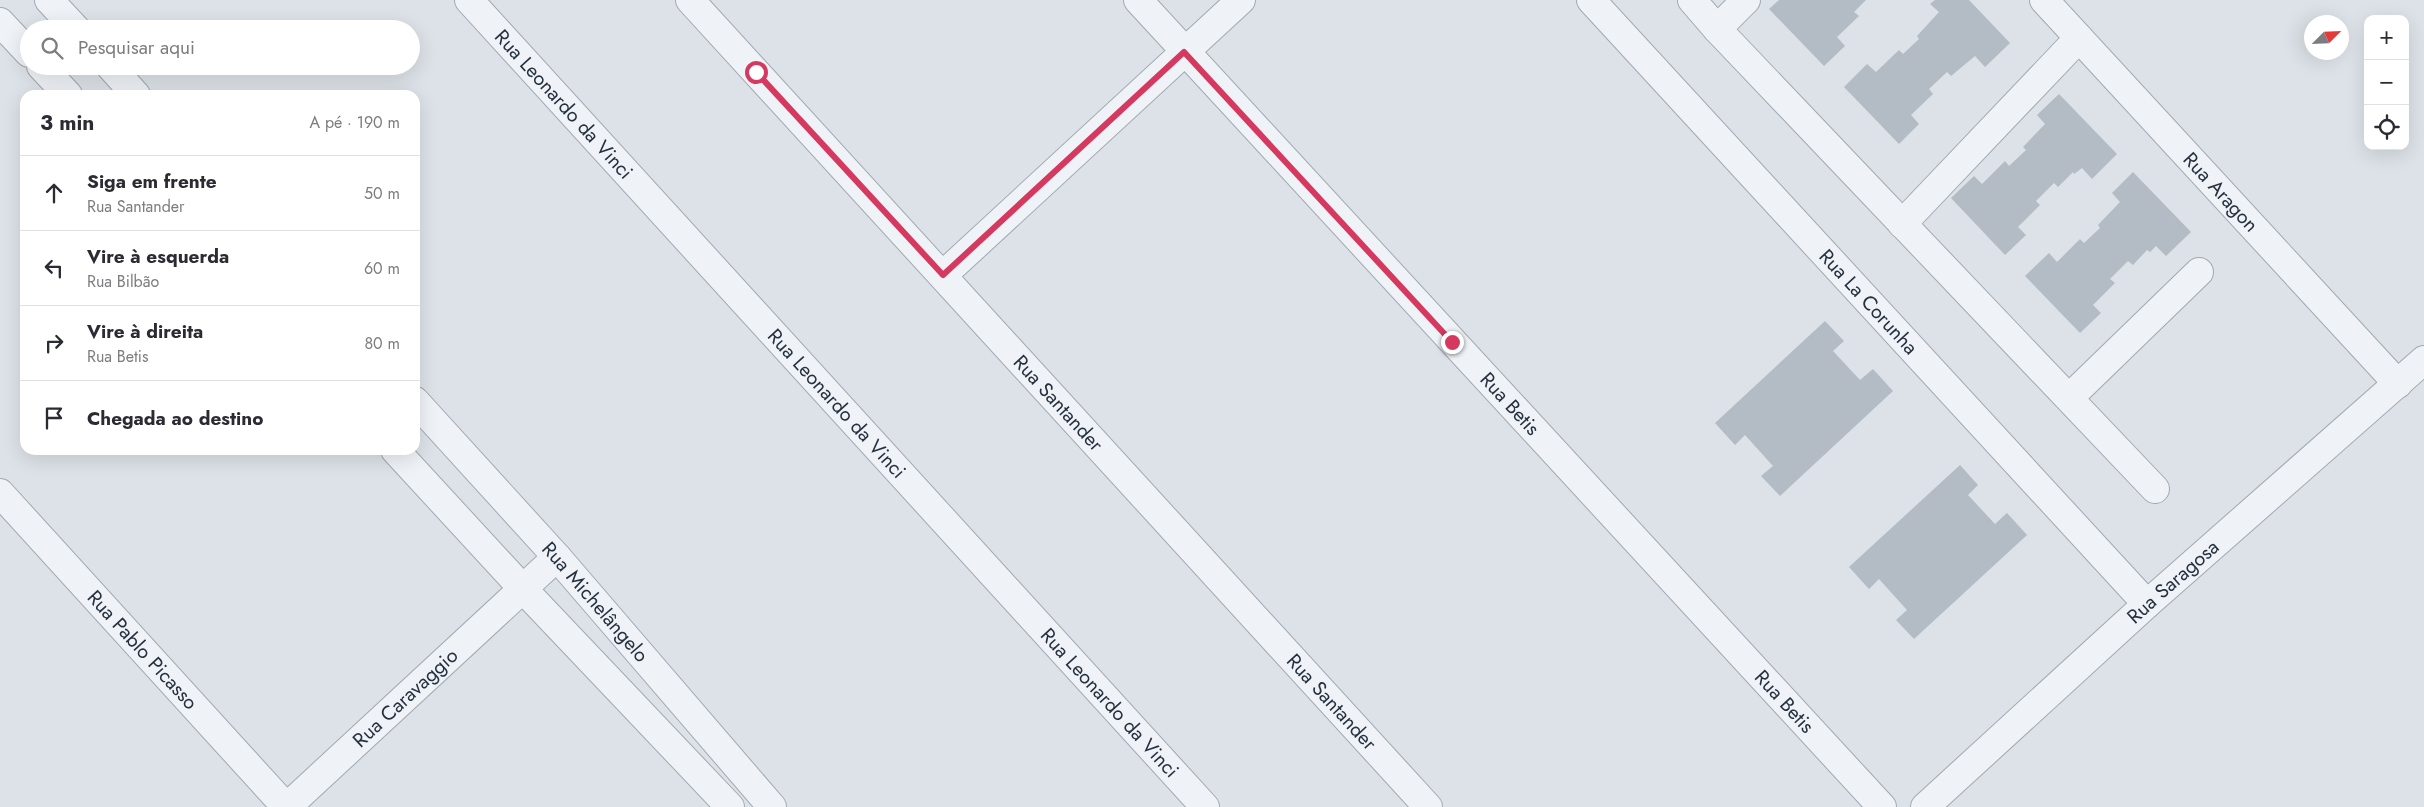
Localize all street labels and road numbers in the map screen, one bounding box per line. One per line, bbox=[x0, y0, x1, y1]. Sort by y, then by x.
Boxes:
street label: Rua Leonardo da Vinci bbox=[488, 23, 640, 186]
street label: Rua Aragon bbox=[2176, 146, 2265, 239]
street label: Rua La Corunha bbox=[1812, 243, 1925, 361]
street label: Rua Leonardo da Vinci bbox=[761, 322, 912, 485]
street label: Rua Santander bbox=[1006, 348, 1110, 458]
street label: Rua Betis bbox=[1473, 366, 1546, 442]
street label: Rua Saragosa bbox=[2121, 533, 2225, 631]
street label: Rua Michelângelo bbox=[535, 535, 655, 669]
street label: Rua Pablo Picasso bbox=[80, 584, 205, 716]
street label: Rua Leonardo da Vinci bbox=[1034, 622, 1185, 784]
street label: Rua Caravaggio bbox=[346, 642, 465, 754]
street label: Rua Santander bbox=[1280, 647, 1383, 757]
street label: Rua Betis bbox=[1748, 664, 1821, 740]

